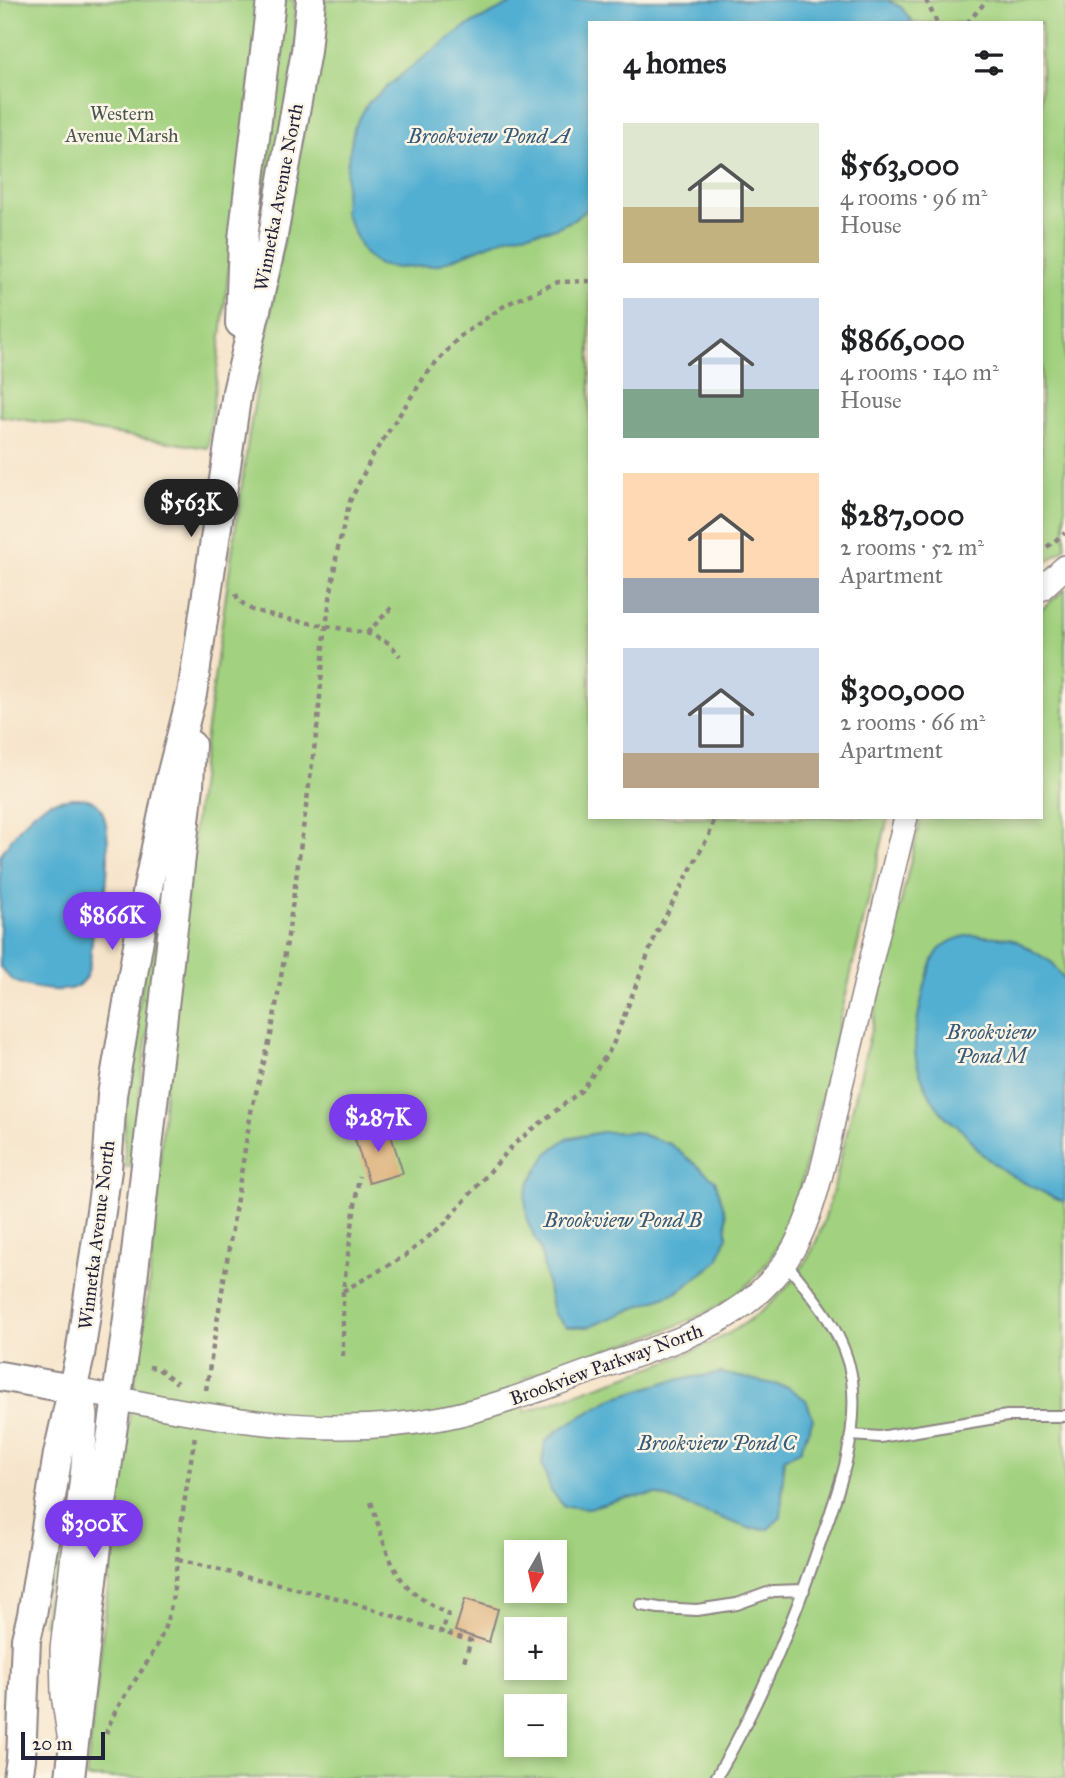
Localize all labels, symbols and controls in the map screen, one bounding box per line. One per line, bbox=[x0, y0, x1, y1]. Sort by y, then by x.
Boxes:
icon: filters bbox=[970, 44, 1008, 82]
text: 4 homes bbox=[623, 45, 727, 81]
street label: Winnetka Avenue North bbox=[249, 101, 308, 293]
park label: Western Avenue Marsh bbox=[64, 102, 179, 147]
water label: Brookview Pond A bbox=[407, 123, 571, 149]
text: $563,000 bbox=[840, 147, 959, 183]
icon: home bbox=[679, 151, 763, 235]
text: 4 rooms · 96 m² bbox=[840, 183, 987, 211]
text: House bbox=[840, 211, 902, 239]
text: $866,000 bbox=[840, 322, 965, 358]
icon: home bbox=[679, 326, 763, 410]
text: 4 rooms · 140 m² bbox=[840, 358, 999, 386]
text: House bbox=[840, 386, 902, 414]
pin: $563K bbox=[142, 480, 240, 539]
text: $563K bbox=[160, 488, 222, 516]
text: $287,000 bbox=[840, 497, 965, 533]
icon: home bbox=[679, 501, 763, 585]
text: 2 rooms · 52 m² bbox=[840, 533, 984, 561]
text: Apartment bbox=[840, 561, 943, 589]
text: $300,000 bbox=[840, 672, 965, 708]
icon: home bbox=[679, 676, 763, 760]
text: 2 rooms · 66 m² bbox=[840, 708, 985, 736]
text: Apartment bbox=[840, 736, 943, 764]
pin: $866K bbox=[63, 892, 161, 952]
text: $866K bbox=[79, 901, 145, 929]
water label: Brookview Pond M bbox=[945, 1019, 1037, 1069]
pin: $287K bbox=[329, 1094, 427, 1154]
text: $287K bbox=[345, 1103, 411, 1131]
street label: Winnetka Avenue North bbox=[73, 1139, 120, 1331]
water label: Brookview Pond B bbox=[543, 1207, 702, 1233]
street label: Brookview Parkway North bbox=[506, 1319, 706, 1410]
water label: Brookview Pond C bbox=[637, 1430, 797, 1456]
pin: $300K bbox=[45, 1500, 143, 1560]
text: $300K bbox=[61, 1509, 127, 1537]
north arrow bbox=[504, 1540, 567, 1603]
map controls bbox=[504, 1540, 567, 1757]
button: + bbox=[504, 1617, 567, 1680]
button: − bbox=[504, 1694, 567, 1757]
scale bar bbox=[21, 1729, 105, 1761]
text: 20 m bbox=[32, 1732, 73, 1755]

